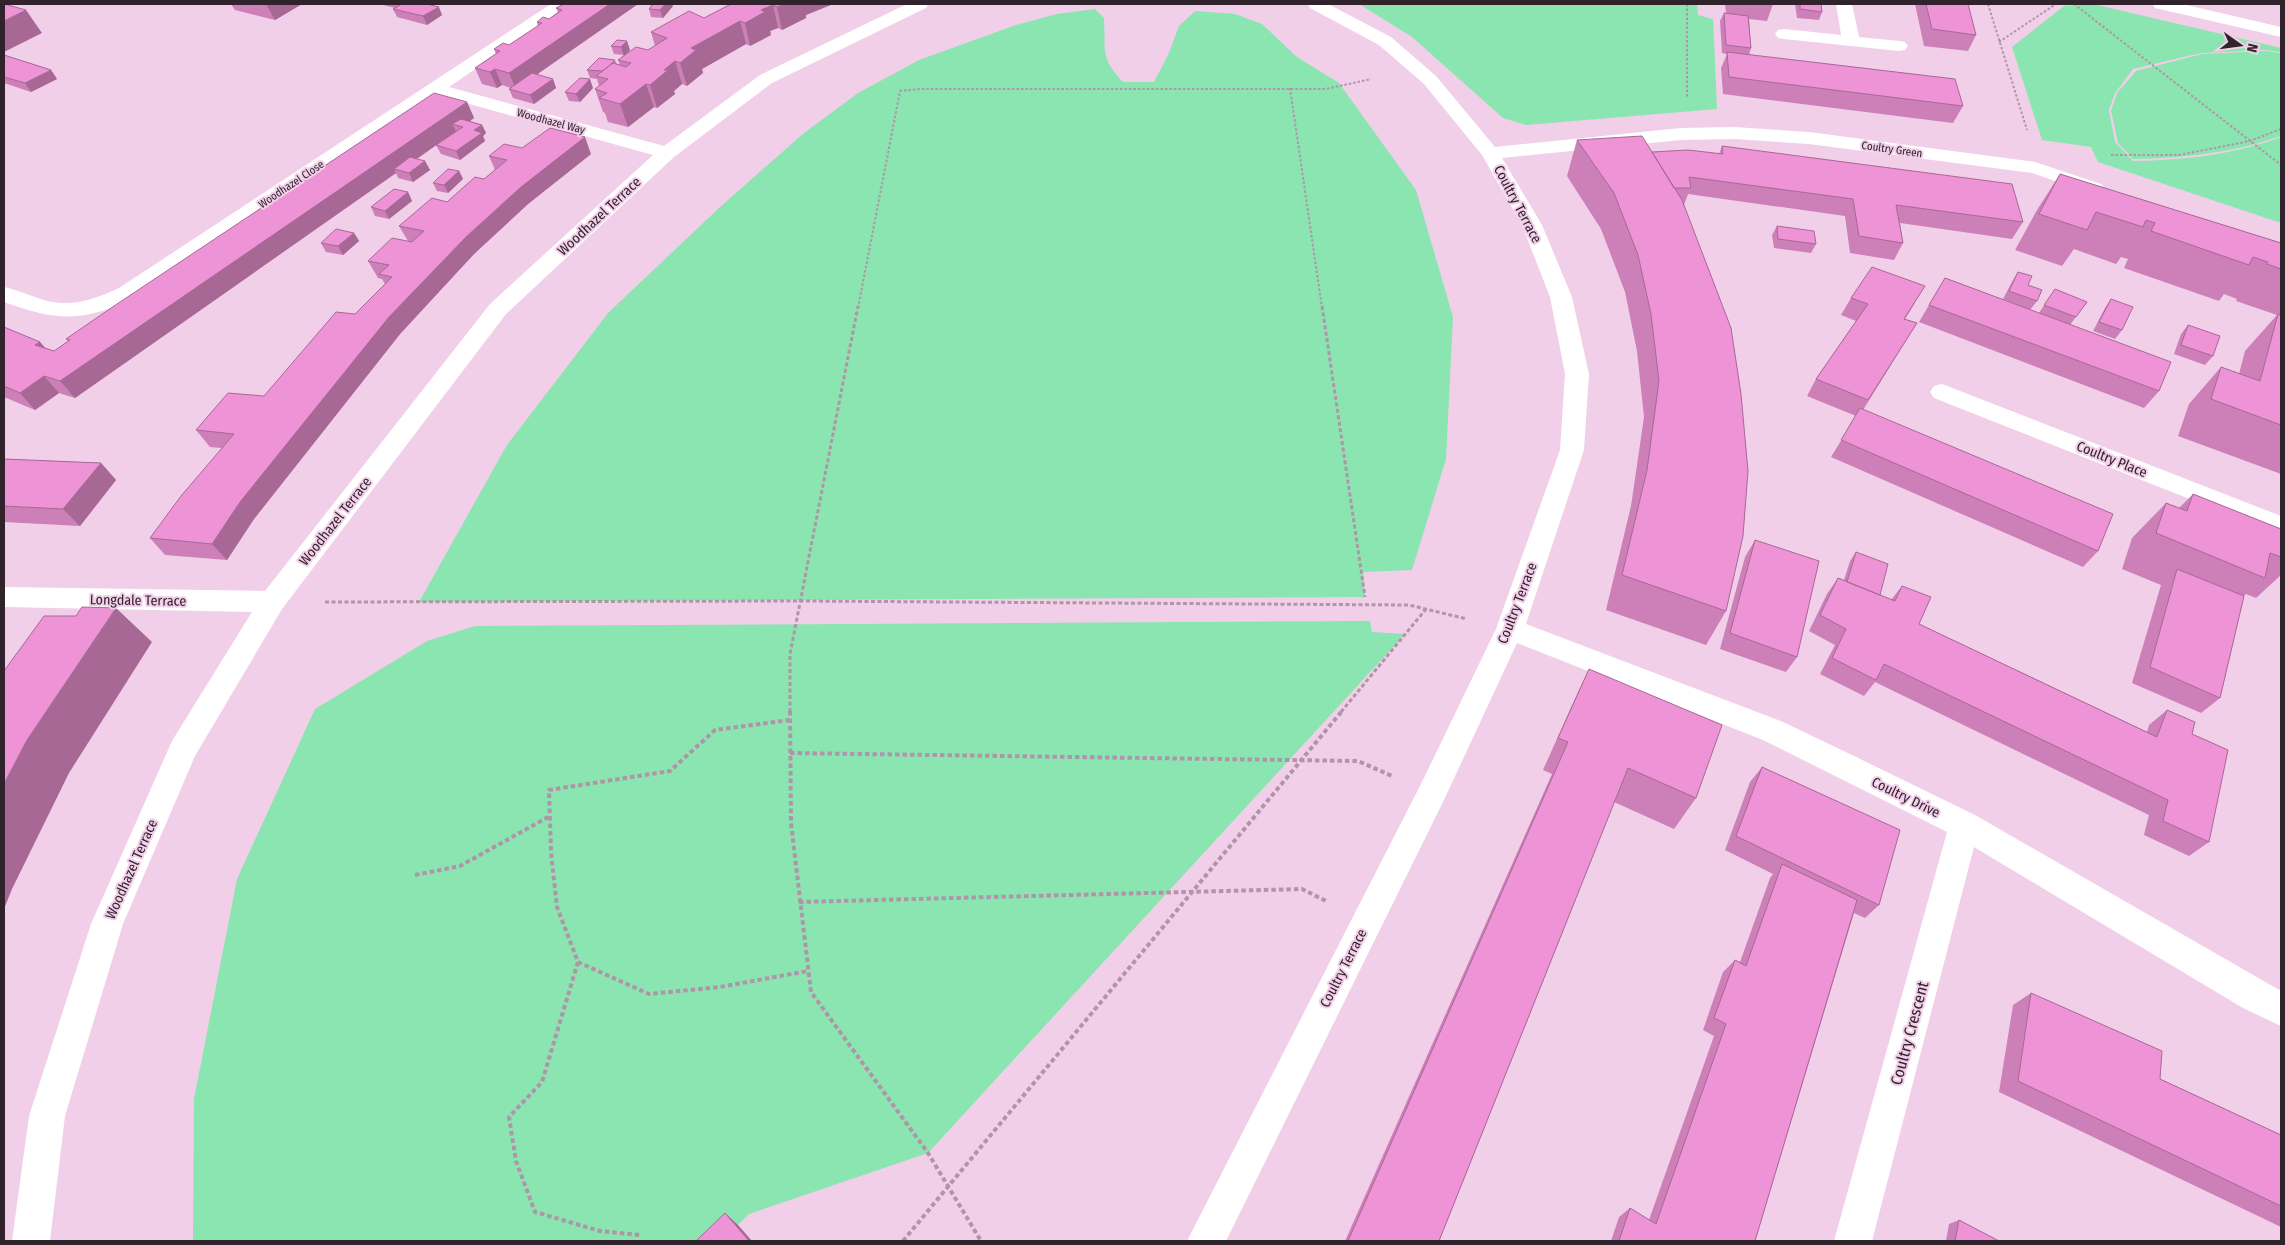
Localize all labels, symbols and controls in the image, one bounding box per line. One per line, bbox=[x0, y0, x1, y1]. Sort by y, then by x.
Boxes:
north arrow bbox=[2215, 20, 2265, 70]
text: N bbox=[2243, 42, 2261, 54]
street label: Woodhazel Way bbox=[515, 106, 586, 137]
street label: Coultry Green bbox=[1861, 139, 1923, 160]
street label: Woodhazel Close bbox=[256, 158, 327, 211]
street label: Coultry Terrace bbox=[1490, 162, 1545, 246]
street label: Woodhazel Terrace bbox=[554, 173, 645, 259]
street label: Coultry Place bbox=[2074, 438, 2150, 481]
street label: Woodhazel Terrace bbox=[296, 474, 375, 569]
street label: Coultry Terrace bbox=[1494, 560, 1541, 646]
street label: Longdale Terrace bbox=[90, 591, 186, 610]
street label: Coultry Drive bbox=[1869, 774, 1943, 821]
street label: Woodhazel Terrace bbox=[102, 817, 161, 922]
street label: Coultry Terrace bbox=[1316, 926, 1371, 1010]
street label: Coultry Crescent bbox=[1887, 979, 1933, 1087]

